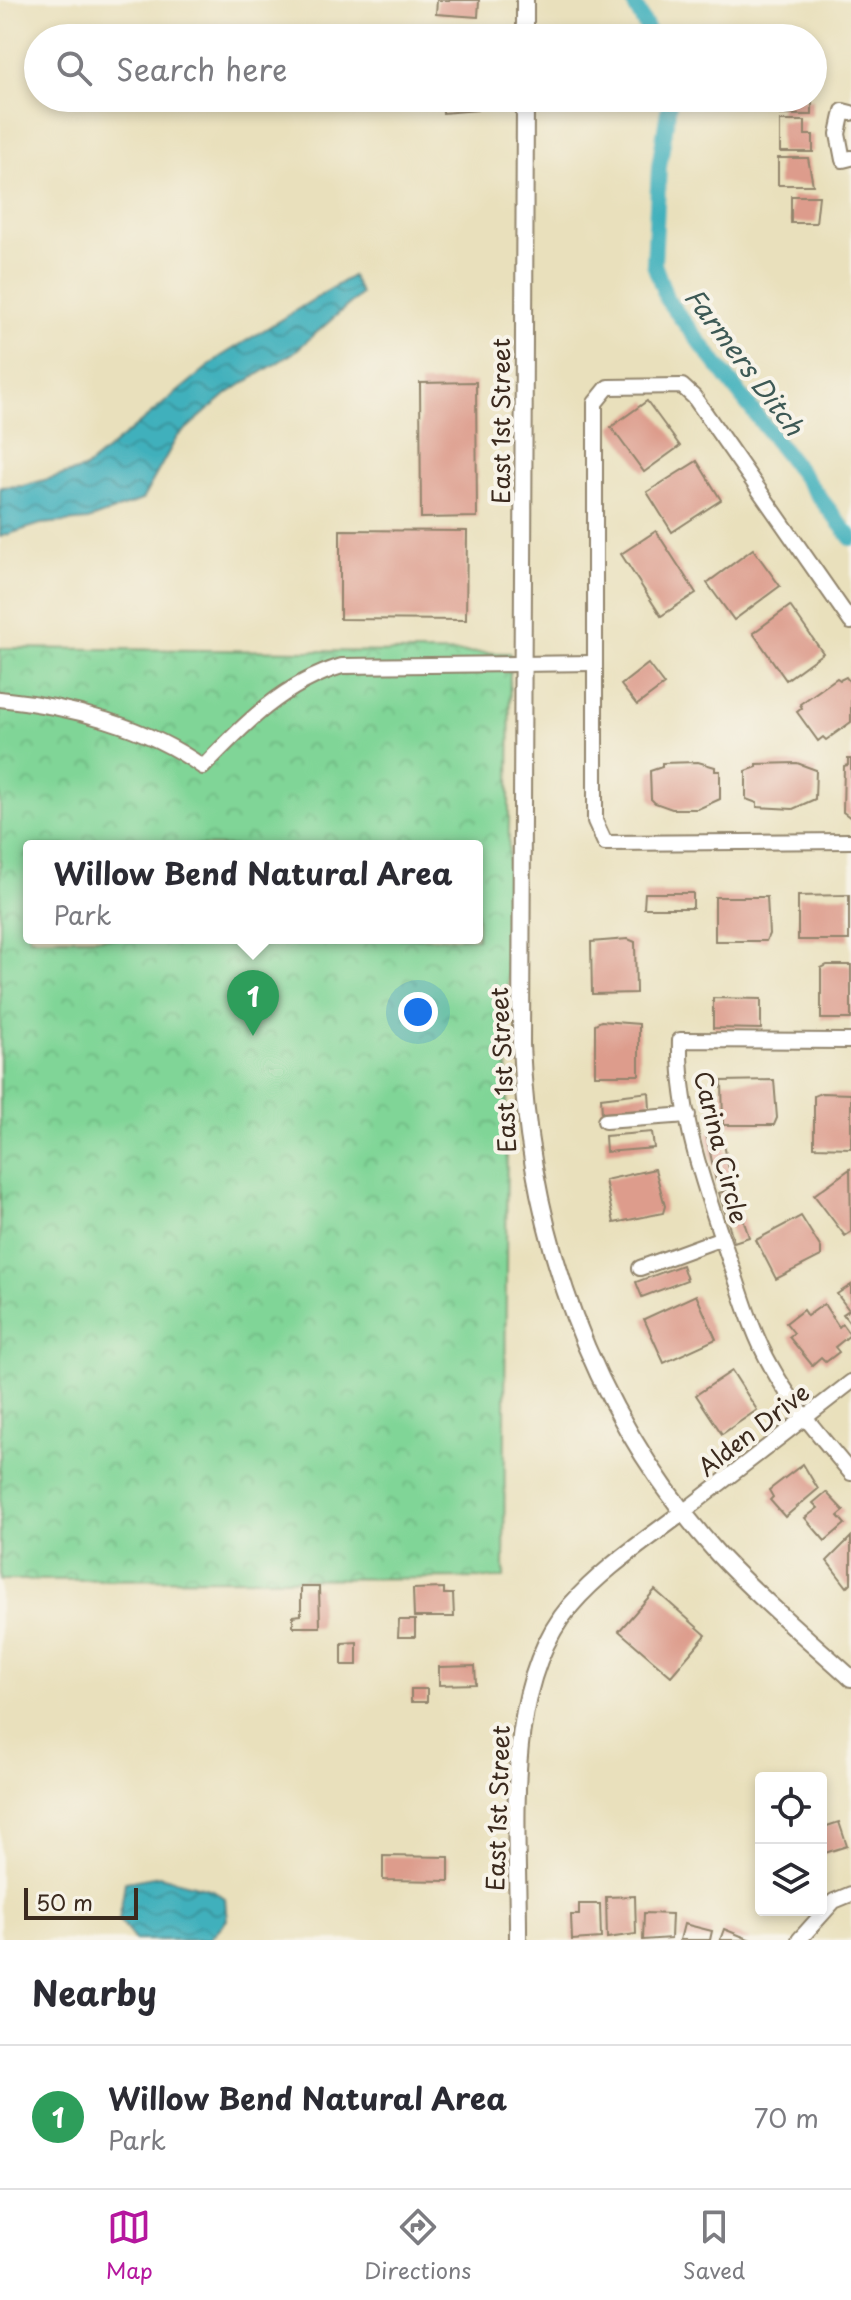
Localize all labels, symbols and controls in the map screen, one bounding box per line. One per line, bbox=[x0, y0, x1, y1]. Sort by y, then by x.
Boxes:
search box bbox=[24, 24, 827, 112]
icon: search bbox=[52, 46, 96, 90]
text: Search here bbox=[116, 46, 288, 91]
water label: Farmers Ditch bbox=[676, 279, 814, 444]
street label: East 1st Street bbox=[482, 338, 518, 504]
popup bbox=[23, 840, 483, 944]
text: Willow Bend Natural Area bbox=[53, 850, 453, 895]
text: Park bbox=[53, 895, 112, 934]
pin: 1 bbox=[227, 970, 279, 1036]
street label: East 1st Street bbox=[480, 986, 524, 1154]
your location bbox=[398, 992, 438, 1032]
street label: Carina Circle bbox=[686, 1067, 758, 1227]
street label: Alden Drive bbox=[690, 1374, 816, 1484]
street label: East 1st Street bbox=[476, 1724, 518, 1892]
map controls bbox=[755, 1772, 827, 1916]
button: locate bbox=[755, 1772, 827, 1844]
button: layers bbox=[755, 1844, 827, 1916]
scale bar bbox=[24, 1884, 138, 1920]
text: 50 m bbox=[36, 1885, 93, 1918]
text: Nearby bbox=[32, 1966, 157, 2018]
text: Willow Bend Natural Area bbox=[108, 2075, 507, 2120]
text: 1 bbox=[52, 2098, 64, 2137]
text: 70 m bbox=[754, 2098, 819, 2137]
text: Park bbox=[108, 2120, 166, 2159]
tab: Map bbox=[106, 2205, 153, 2286]
tab: Directions bbox=[364, 2205, 471, 2286]
tab: Saved bbox=[683, 2205, 745, 2286]

